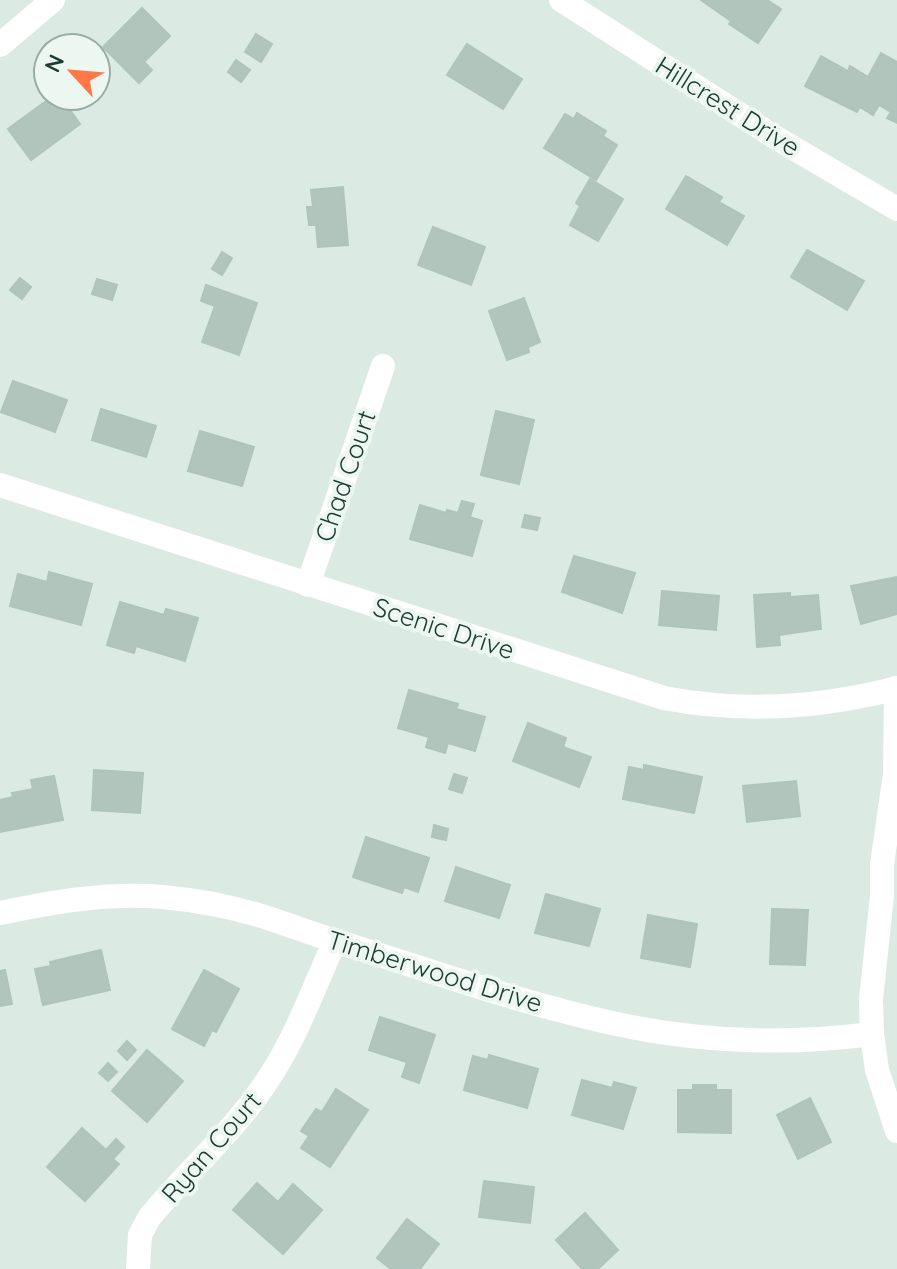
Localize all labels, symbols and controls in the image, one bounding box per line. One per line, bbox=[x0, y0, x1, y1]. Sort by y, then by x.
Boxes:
north arrow bbox=[32, 32, 112, 112]
street label: Hillcrest Drive bbox=[650, 48, 806, 164]
text: N bbox=[38, 50, 70, 77]
street label: Chad Court bbox=[307, 406, 383, 546]
street label: Scenic Drive bbox=[369, 590, 519, 666]
street label: Timberwood Drive bbox=[323, 923, 547, 1019]
street label: Ryan Court bbox=[154, 1085, 268, 1209]

